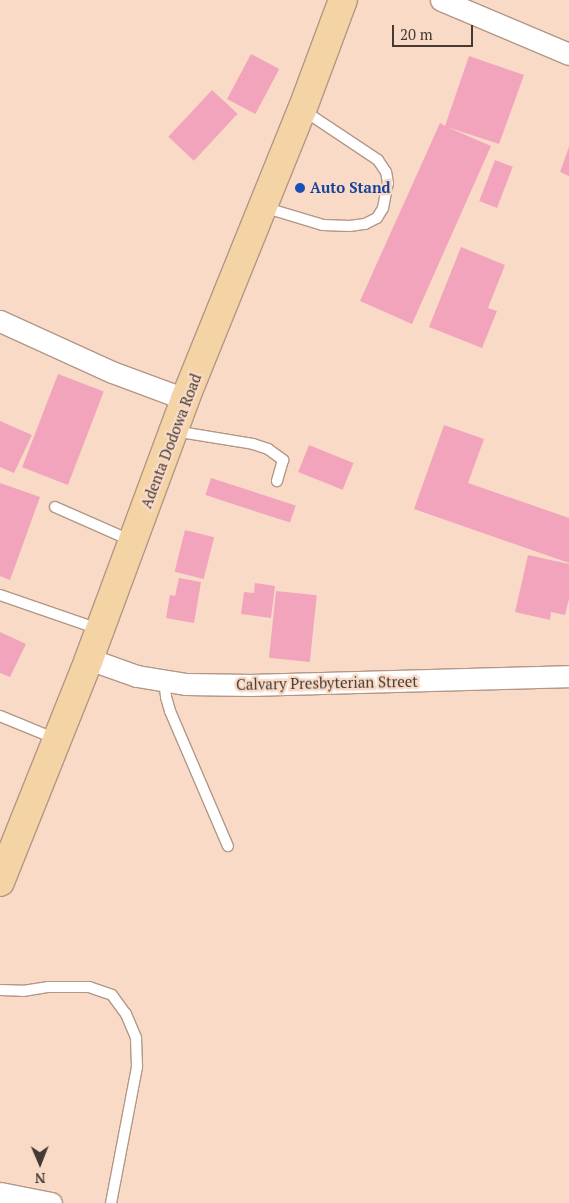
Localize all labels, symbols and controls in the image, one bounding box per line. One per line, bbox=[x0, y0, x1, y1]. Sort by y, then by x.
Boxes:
scale bar bbox=[394, 15, 475, 47]
text: 20 m bbox=[400, 24, 433, 44]
place label: Auto Stand bbox=[310, 179, 391, 197]
marker: Auto Stand bbox=[294, 182, 306, 194]
street label: Adenta Dodowa Road bbox=[137, 371, 205, 511]
street label: Calvary Presbyterian Street bbox=[236, 672, 418, 694]
north arrow bbox=[15, 1138, 65, 1188]
text: N bbox=[35, 1169, 46, 1188]

